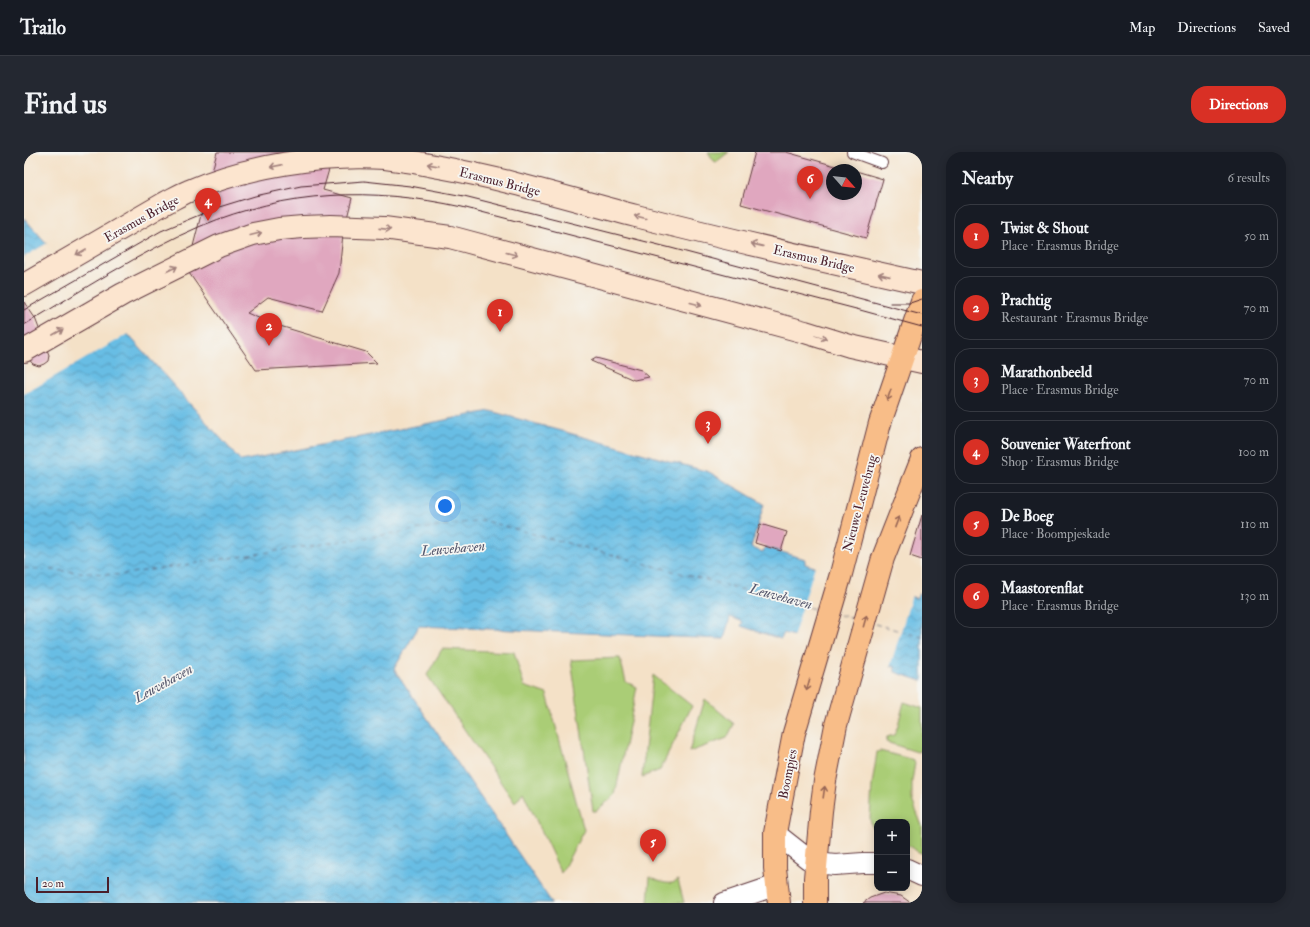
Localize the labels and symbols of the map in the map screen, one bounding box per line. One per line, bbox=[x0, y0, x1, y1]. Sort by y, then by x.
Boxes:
one-way arrow bbox=[427, 161, 440, 169]
one-way arrow bbox=[270, 162, 283, 170]
street label: Erasmus Bridge bbox=[458, 164, 542, 200]
north arrow bbox=[826, 164, 862, 200]
pin: 6 bbox=[797, 166, 823, 199]
pin: 4 bbox=[195, 188, 221, 221]
street label: Erasmus Bridge bbox=[101, 192, 182, 246]
one-way arrow bbox=[634, 213, 647, 220]
one-way arrow bbox=[378, 225, 391, 232]
one-way arrow bbox=[249, 230, 262, 237]
one-way arrow bbox=[751, 241, 764, 248]
street label: Erasmus Bridge bbox=[772, 242, 856, 276]
one-way arrow bbox=[75, 248, 87, 256]
one-way arrow bbox=[506, 251, 519, 259]
one-way arrow bbox=[165, 265, 177, 272]
one-way arrow bbox=[878, 270, 891, 278]
pin: 1 bbox=[487, 299, 513, 332]
one-way arrow bbox=[689, 300, 702, 308]
pin: 2 bbox=[256, 313, 282, 346]
one-way arrow bbox=[52, 327, 64, 335]
one-way arrow bbox=[814, 334, 827, 341]
one-way arrow bbox=[885, 389, 893, 401]
pin: 3 bbox=[695, 411, 721, 444]
street label: Nieuwe Leuvebrug bbox=[839, 452, 881, 554]
your location bbox=[435, 496, 455, 516]
one-way arrow bbox=[894, 516, 902, 528]
water label: Leuvehaven bbox=[419, 537, 486, 560]
water label: Leuvehaven bbox=[747, 580, 814, 613]
one-way arrow bbox=[862, 615, 869, 628]
water label: Leuvehaven bbox=[130, 660, 196, 707]
one-way arrow bbox=[804, 678, 811, 691]
street label: Boompjes bbox=[775, 747, 802, 801]
one-way arrow bbox=[820, 786, 828, 799]
pin: 5 bbox=[640, 829, 666, 862]
scale bar bbox=[36, 875, 109, 894]

